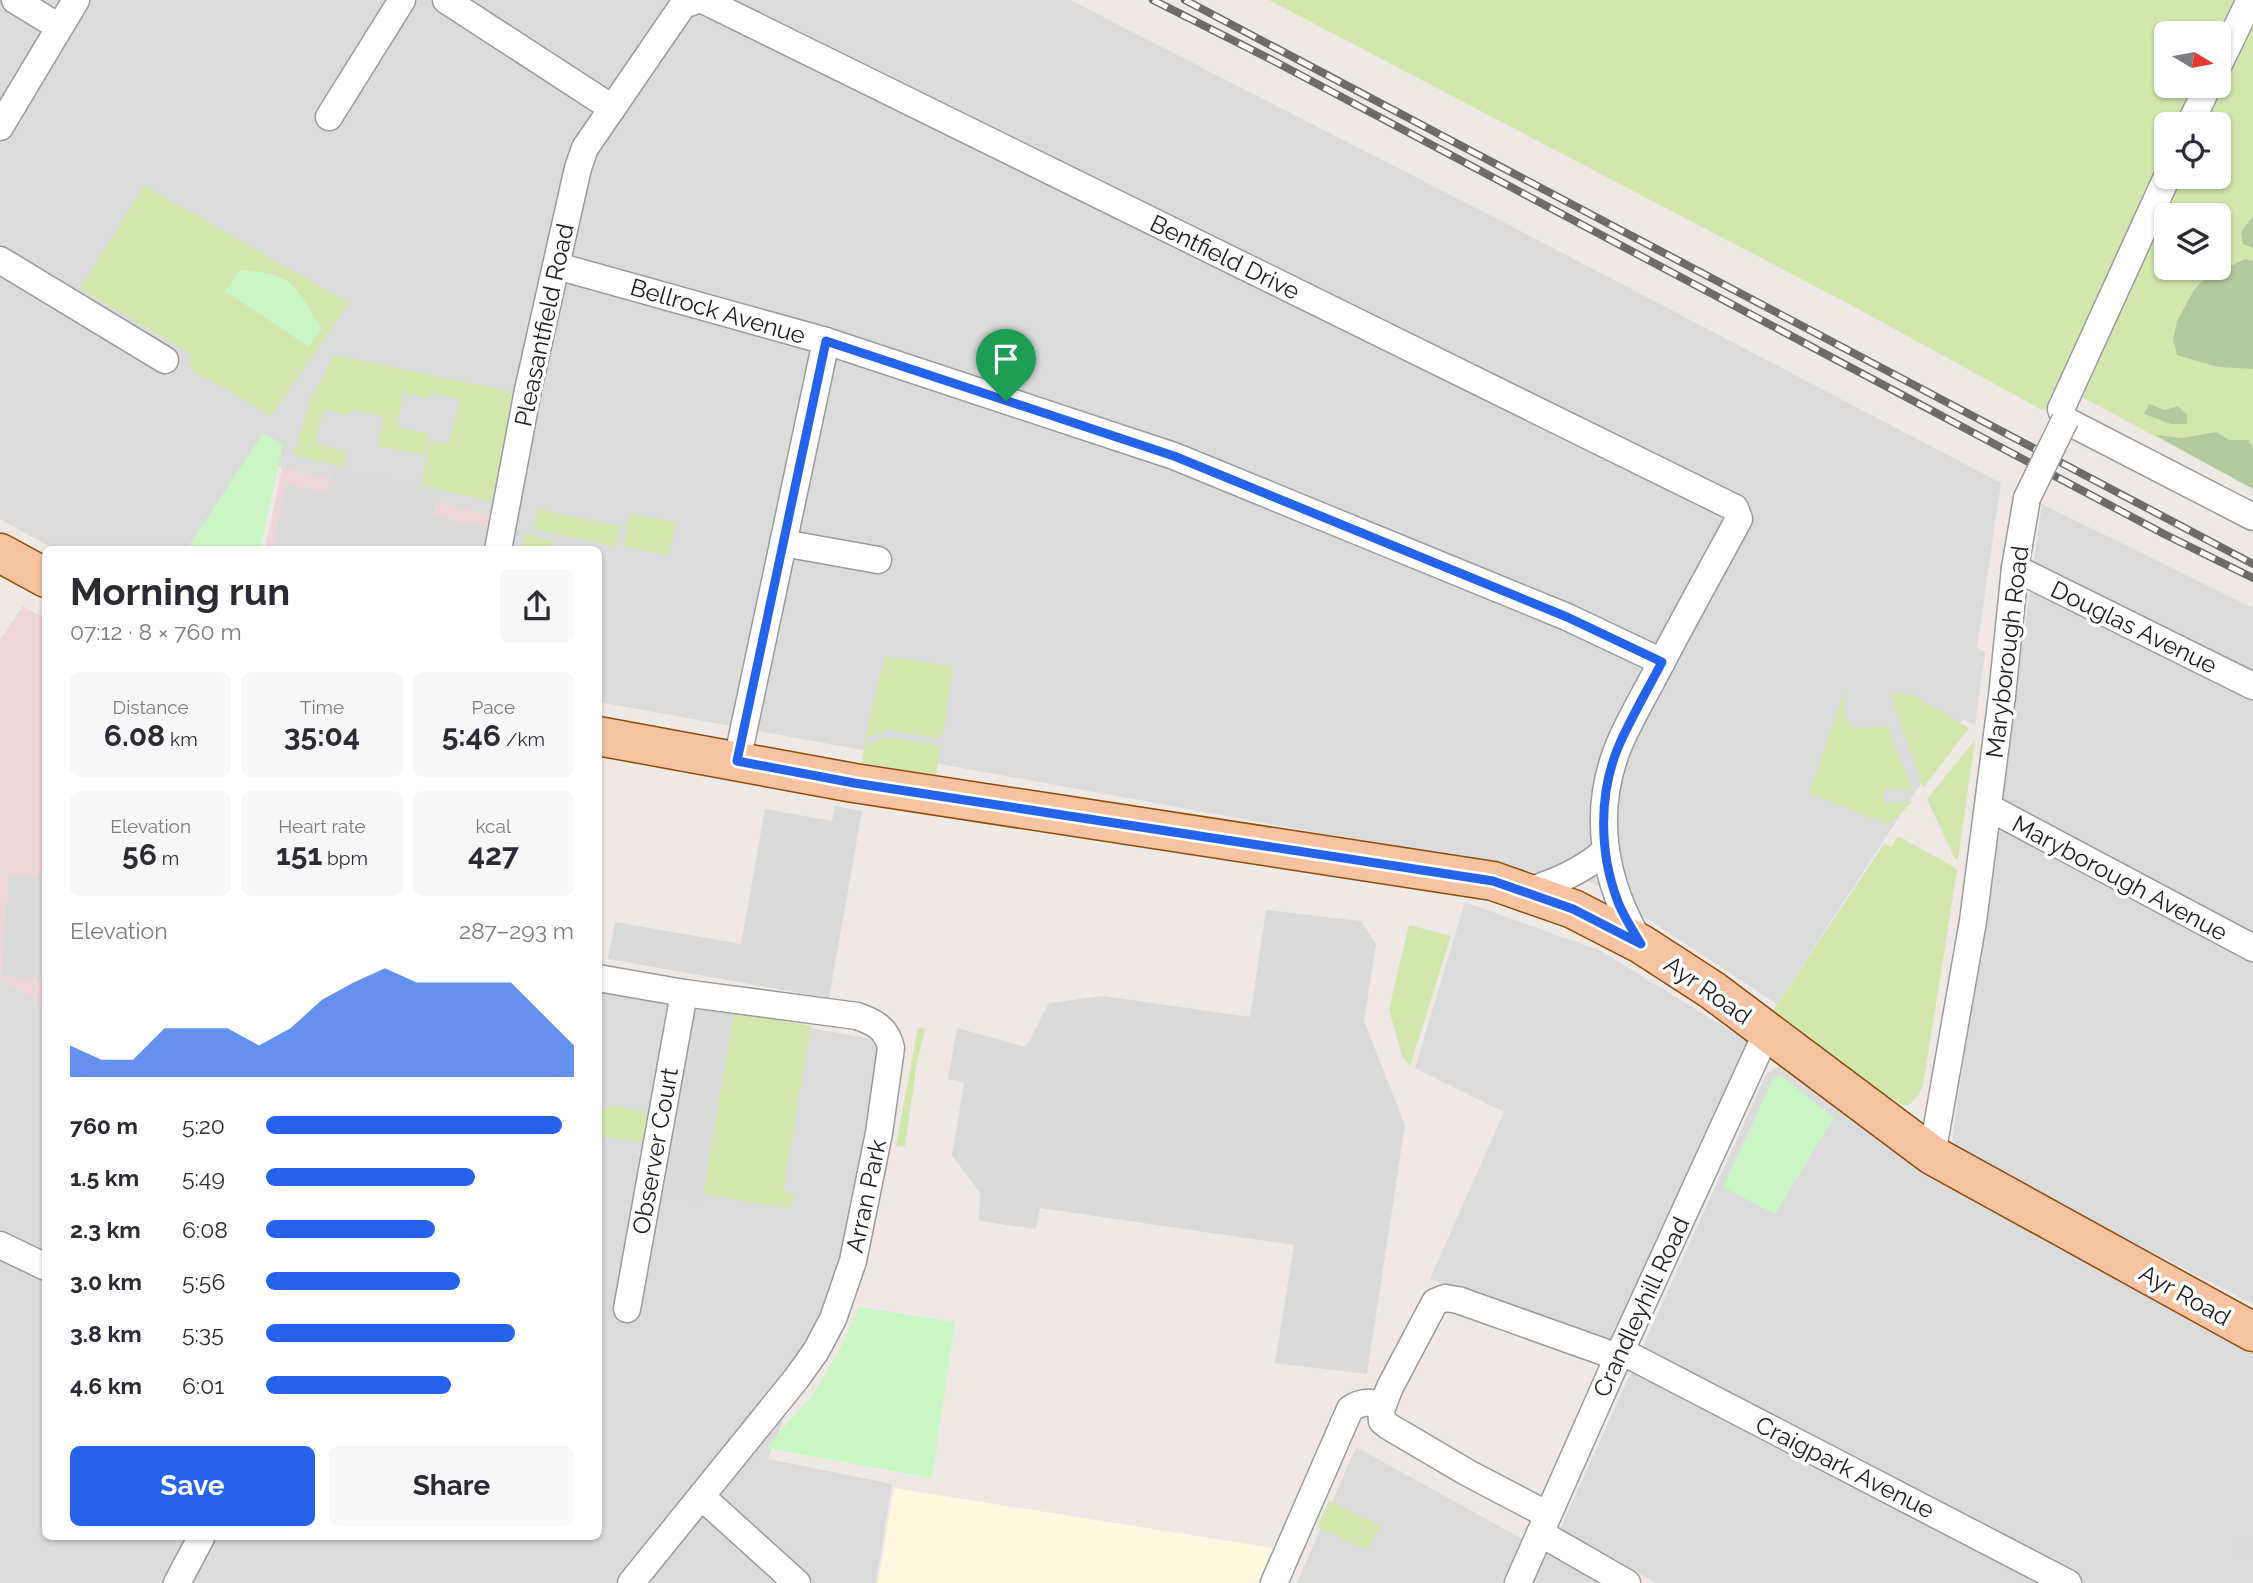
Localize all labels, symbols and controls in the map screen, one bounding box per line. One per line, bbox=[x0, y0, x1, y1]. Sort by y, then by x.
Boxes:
north arrow bbox=[2154, 21, 2231, 98]
map controls bbox=[2154, 21, 2231, 280]
button: locate bbox=[2154, 112, 2231, 189]
button: layers bbox=[2154, 203, 2231, 280]
street label: Bentfield Drive bbox=[1145, 208, 1305, 306]
street label: Pleasantfield Road bbox=[508, 221, 580, 429]
street label: Bellrock Avenue bbox=[627, 272, 809, 350]
pin bbox=[976, 329, 1036, 401]
icon: arrive bbox=[987, 340, 1025, 378]
street label: Maryborough Road bbox=[1980, 544, 2034, 760]
text: Morning run bbox=[70, 569, 290, 614]
button: share bbox=[500, 569, 574, 643]
street label: Douglas Avenue bbox=[2046, 574, 2222, 680]
text: 07:12 · 8 × 760 m bbox=[70, 618, 242, 645]
text: Distance bbox=[113, 696, 189, 718]
text: Time bbox=[300, 696, 344, 718]
text: Pace bbox=[472, 696, 515, 718]
text: 6.08 bbox=[104, 718, 165, 753]
text: 35:04 bbox=[284, 718, 360, 753]
text: 5:46 bbox=[442, 718, 501, 753]
text: km bbox=[165, 728, 198, 750]
text: /km bbox=[501, 728, 545, 750]
street label: Maryborough Avenue bbox=[2007, 809, 2233, 947]
text: Elevation bbox=[110, 815, 191, 837]
text: Heart rate bbox=[278, 815, 366, 837]
text: kcal bbox=[476, 815, 511, 837]
text: 56 bbox=[122, 837, 157, 872]
text: 151 bbox=[276, 837, 322, 872]
text: 427 bbox=[468, 837, 519, 872]
text: m bbox=[157, 847, 179, 869]
text: bpm bbox=[322, 847, 368, 869]
text: Elevation bbox=[70, 917, 168, 944]
text: 287–293 m bbox=[459, 917, 574, 944]
street label: Ayr Road bbox=[1659, 949, 1757, 1031]
street label: Observer Court bbox=[626, 1065, 684, 1237]
text: 760 m bbox=[70, 1112, 138, 1139]
text: 5:20 bbox=[182, 1112, 225, 1139]
street label: Arran Park bbox=[840, 1136, 892, 1255]
text: 1.5 km bbox=[70, 1164, 139, 1191]
text: 5:49 bbox=[182, 1164, 225, 1191]
street label: Crandleyhill Road bbox=[1587, 1212, 1695, 1402]
text: 2.3 km bbox=[70, 1216, 141, 1243]
text: 6:08 bbox=[182, 1216, 228, 1243]
street label: Ayr Road bbox=[2134, 1258, 2236, 1332]
text: 3.0 km bbox=[70, 1268, 142, 1295]
text: 5:56 bbox=[182, 1268, 225, 1295]
text: 3.8 km bbox=[70, 1320, 142, 1347]
text: 5:35 bbox=[182, 1320, 224, 1347]
text: 4.6 km bbox=[70, 1372, 142, 1399]
text: 6:01 bbox=[182, 1372, 224, 1399]
street label: Craigpark Avenue bbox=[1751, 1409, 1939, 1525]
button: Save bbox=[70, 1446, 315, 1526]
button: Share bbox=[329, 1446, 574, 1526]

